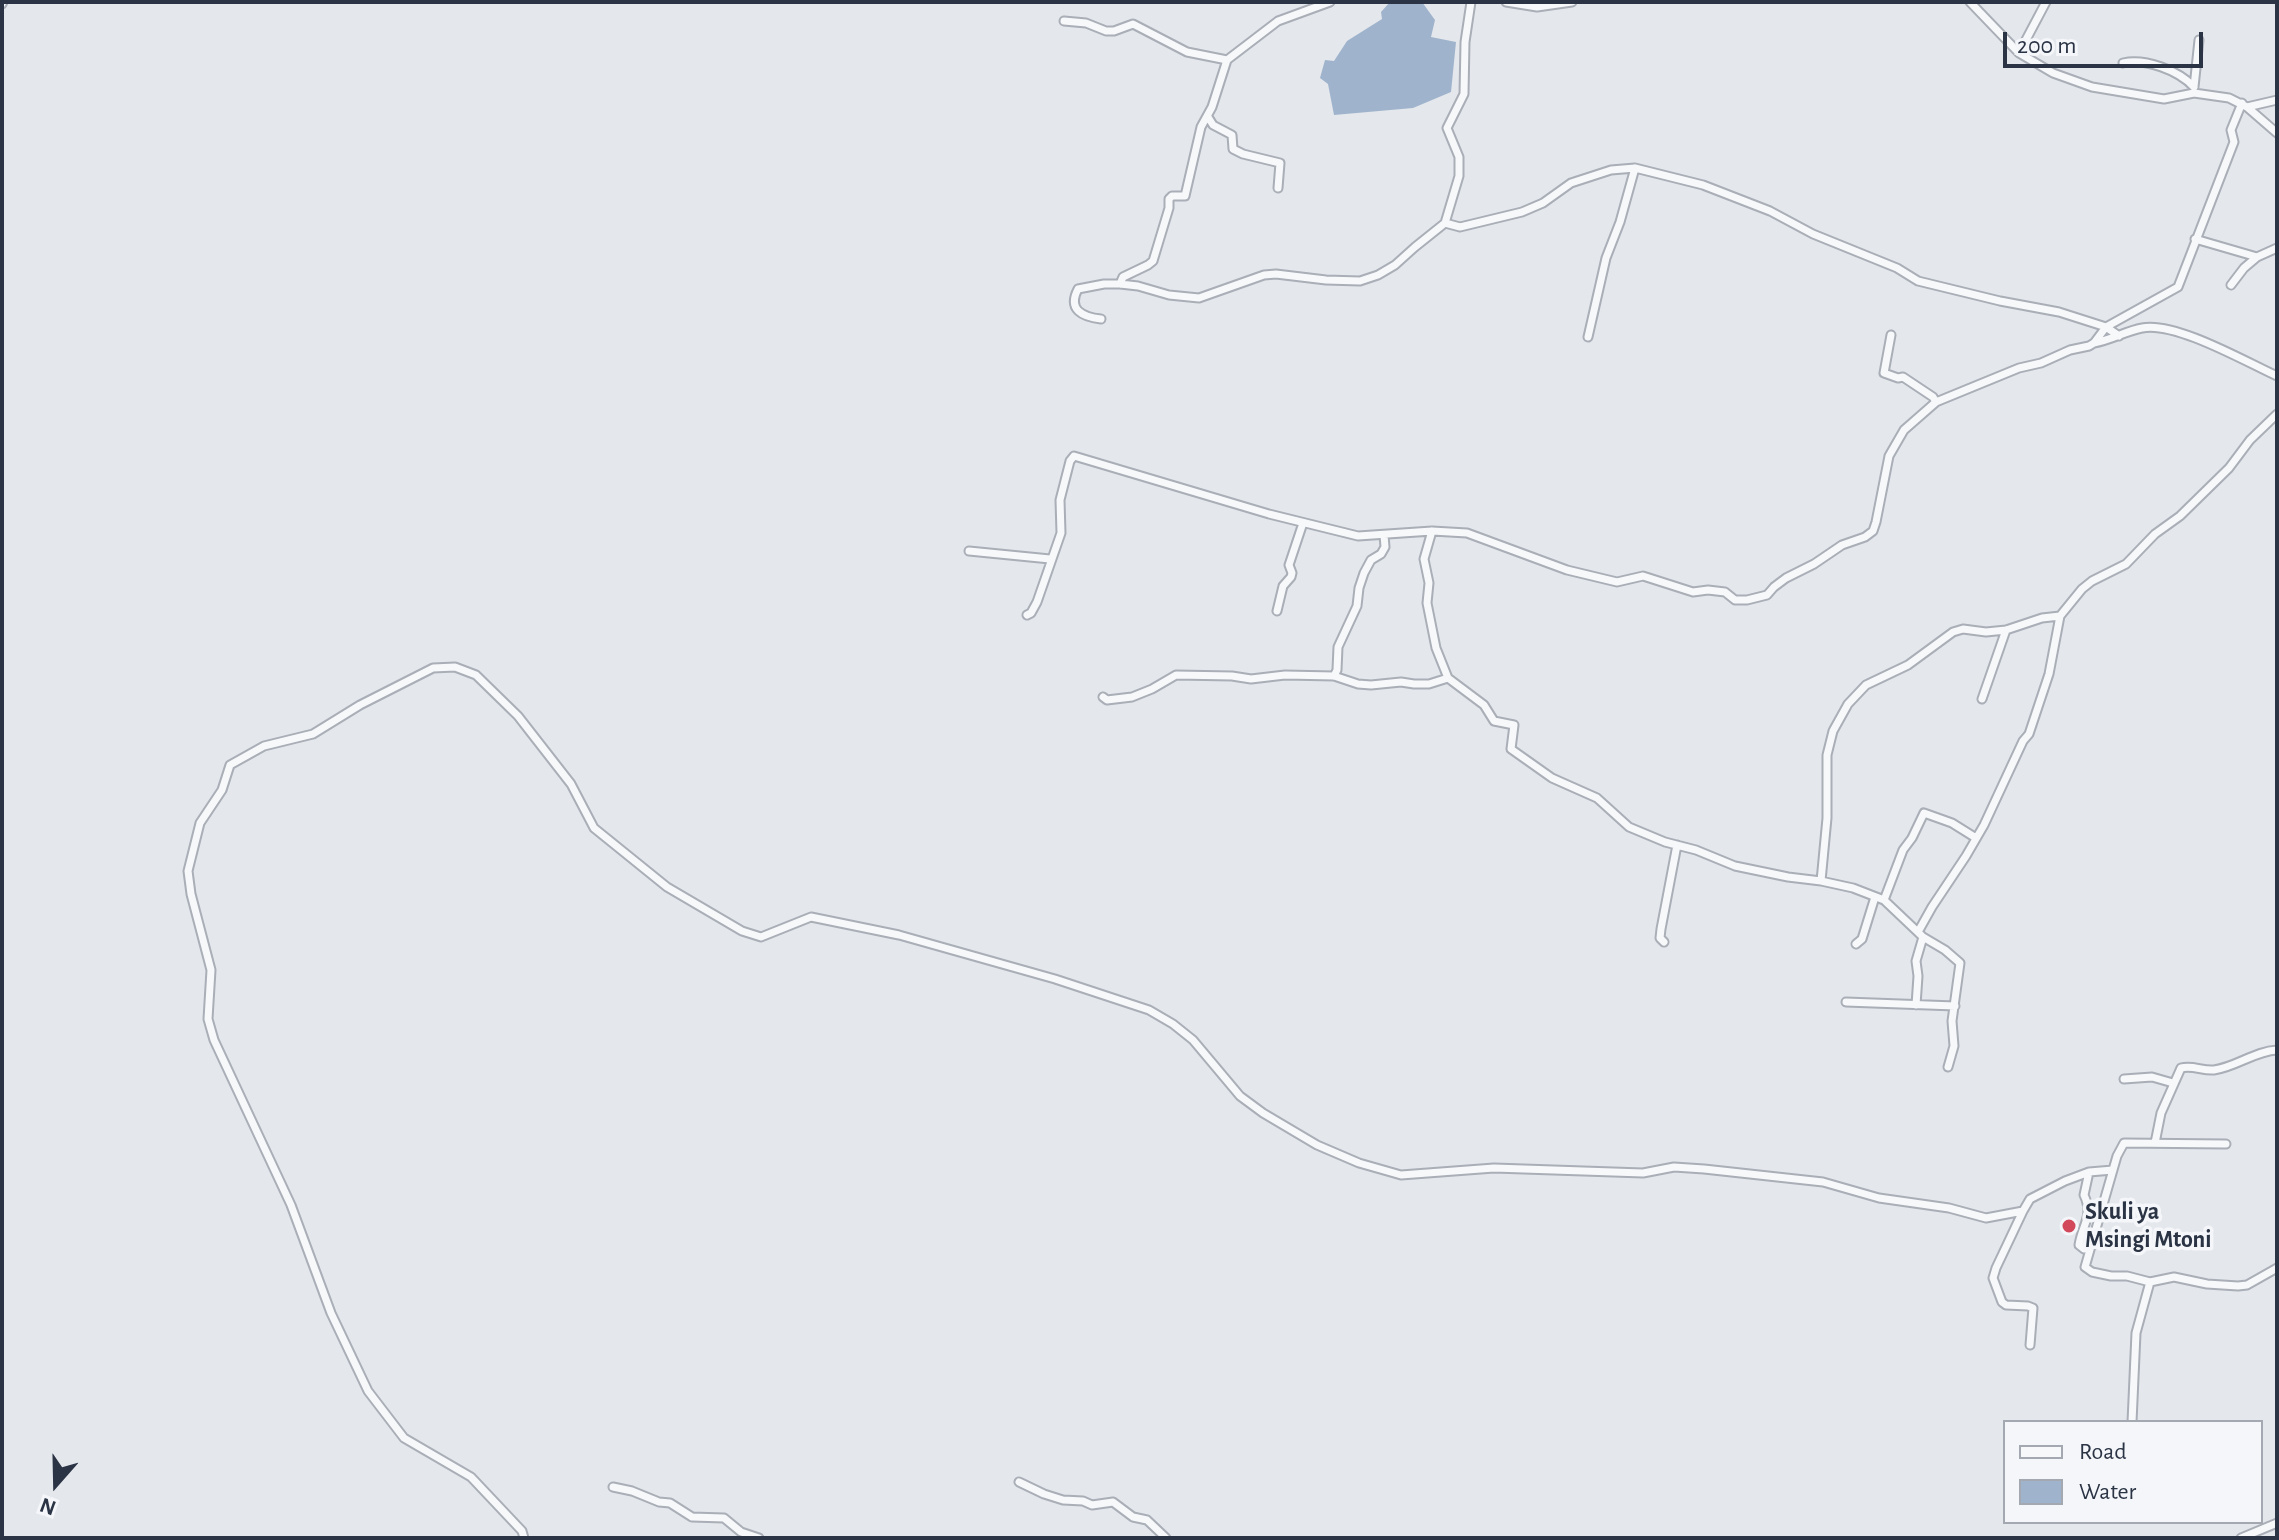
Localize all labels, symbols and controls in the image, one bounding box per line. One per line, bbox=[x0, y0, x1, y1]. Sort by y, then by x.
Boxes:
scale bar bbox=[2007, 16, 2207, 66]
text: 200 m bbox=[2017, 34, 2076, 58]
place label: Skuli ya Msingi Mtoni bbox=[2085, 1198, 2212, 1254]
marker: Skuli ya Msingi Mtoni bbox=[2060, 1217, 2078, 1235]
legend bbox=[2003, 1420, 2263, 1524]
text: Road bbox=[2079, 1440, 2127, 1464]
north arrow bbox=[16, 1444, 96, 1524]
text: Water bbox=[2079, 1480, 2136, 1504]
text: N bbox=[37, 1494, 59, 1520]

